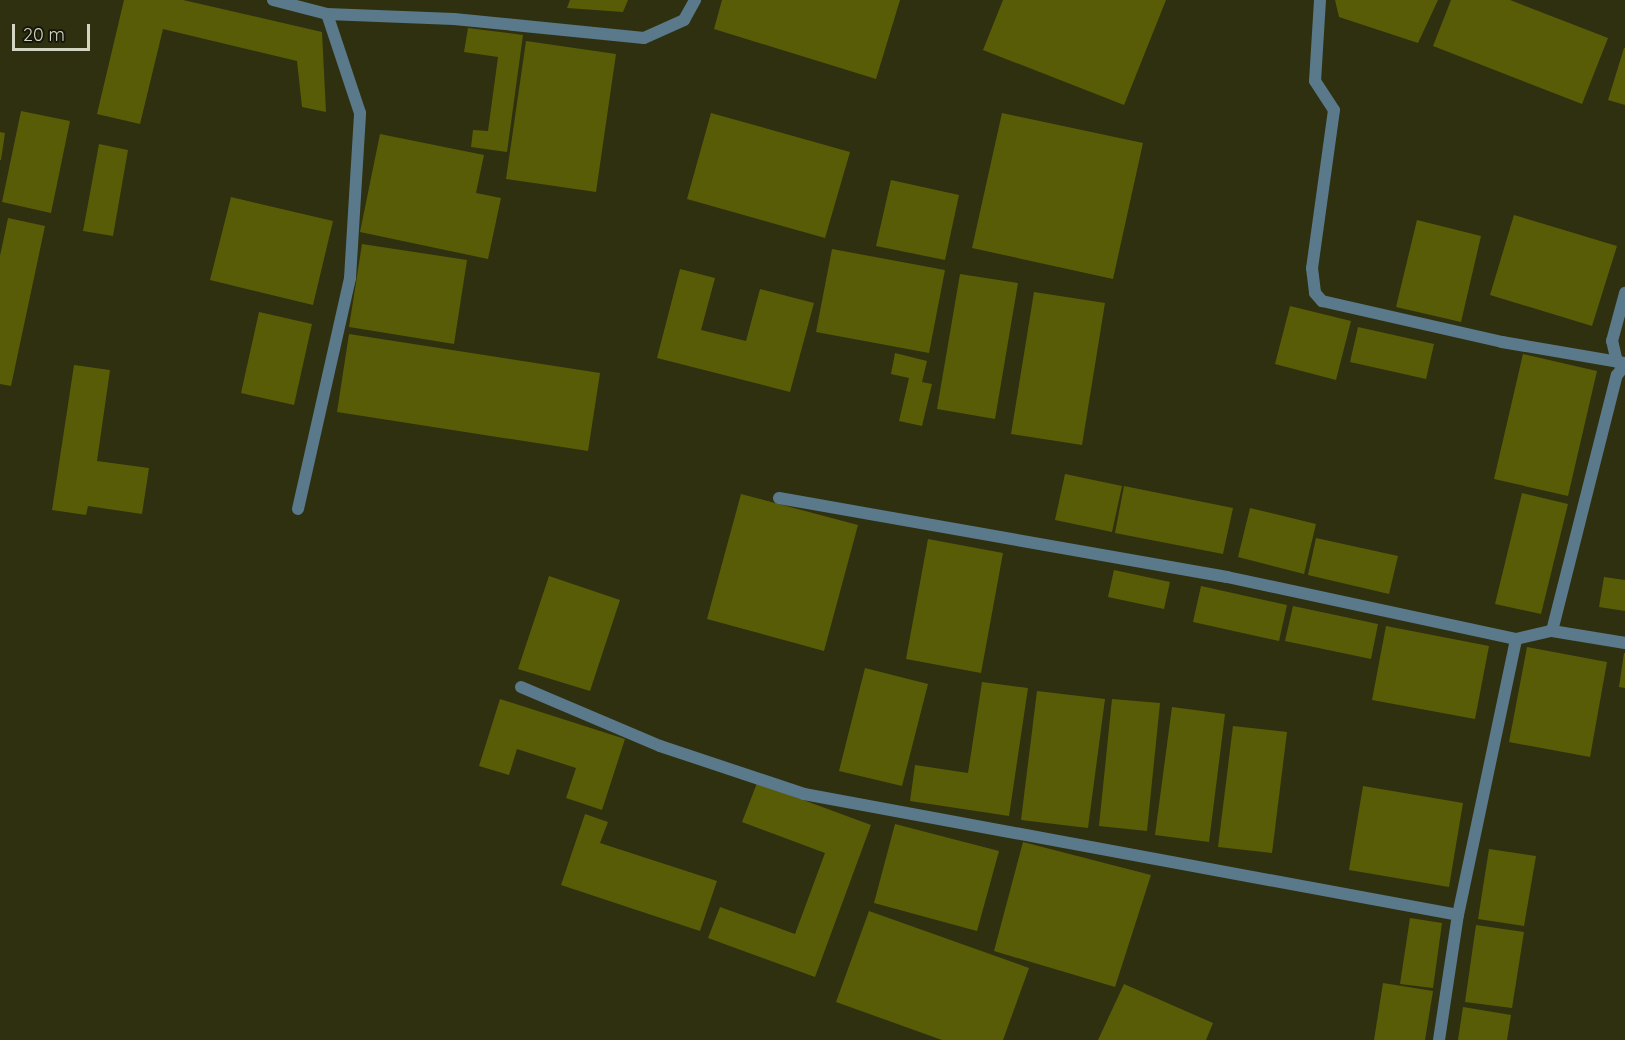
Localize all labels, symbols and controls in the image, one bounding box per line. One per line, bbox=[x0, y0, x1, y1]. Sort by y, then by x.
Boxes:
scale bar bbox=[15, 12, 93, 50]
text: 20 m bbox=[23, 23, 65, 46]

